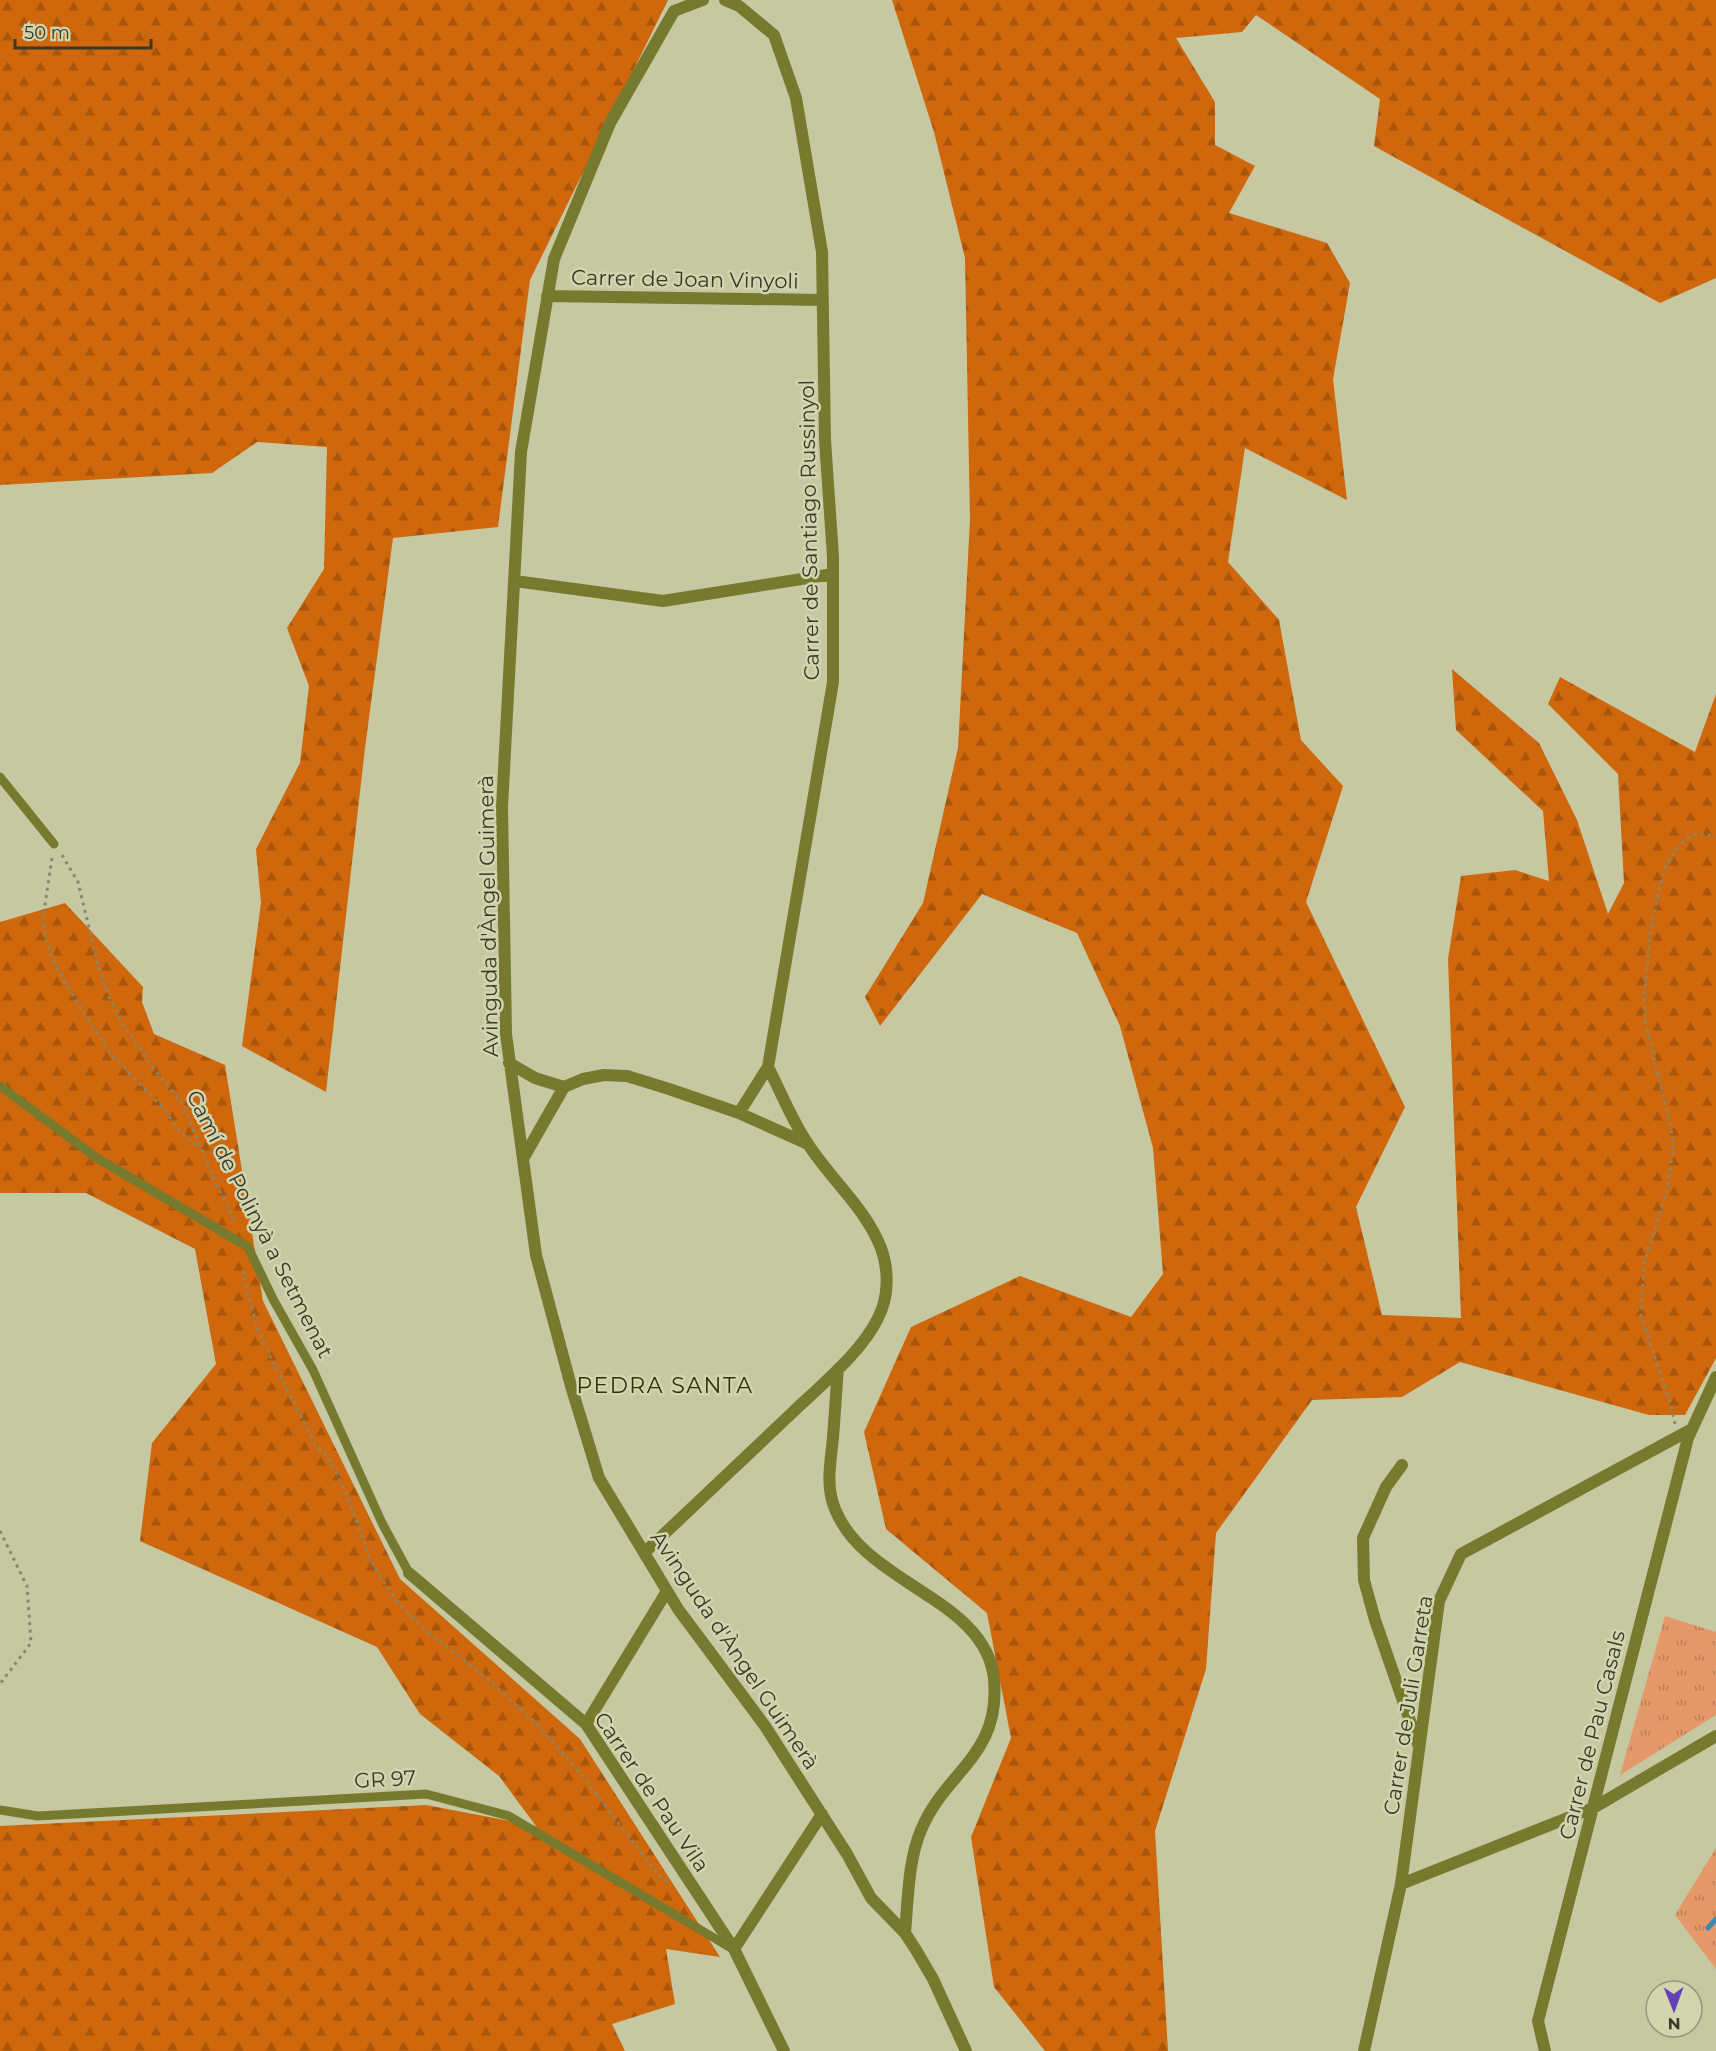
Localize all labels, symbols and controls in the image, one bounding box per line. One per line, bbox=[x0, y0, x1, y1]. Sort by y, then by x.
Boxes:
scale bar bbox=[15, 12, 152, 50]
text: 50 m bbox=[24, 22, 70, 44]
street label: Carrer de Joan Vinyoli bbox=[571, 265, 799, 293]
street label: Carrer de Santiago Russinyol bbox=[794, 379, 824, 681]
street label: Avinguda d'Àngel Guimerà bbox=[473, 775, 503, 1057]
street label: Camí de Polinyà a Setmenat bbox=[181, 1086, 339, 1362]
district label: PEDRA SANTA bbox=[576, 1372, 754, 1399]
street label: Avinguda d'Àngel Guimerà bbox=[646, 1526, 824, 1774]
street label: Carrer de Juli Garreta bbox=[1378, 1593, 1438, 1817]
street label: Carrer de Pau Casals bbox=[1554, 1628, 1630, 1842]
street label: Carrer de Pau Vila bbox=[589, 1707, 715, 1877]
street label: GR 97 bbox=[353, 1765, 417, 1793]
north arrow bbox=[1644, 1979, 1704, 2039]
text: N bbox=[1668, 2014, 1681, 2033]

